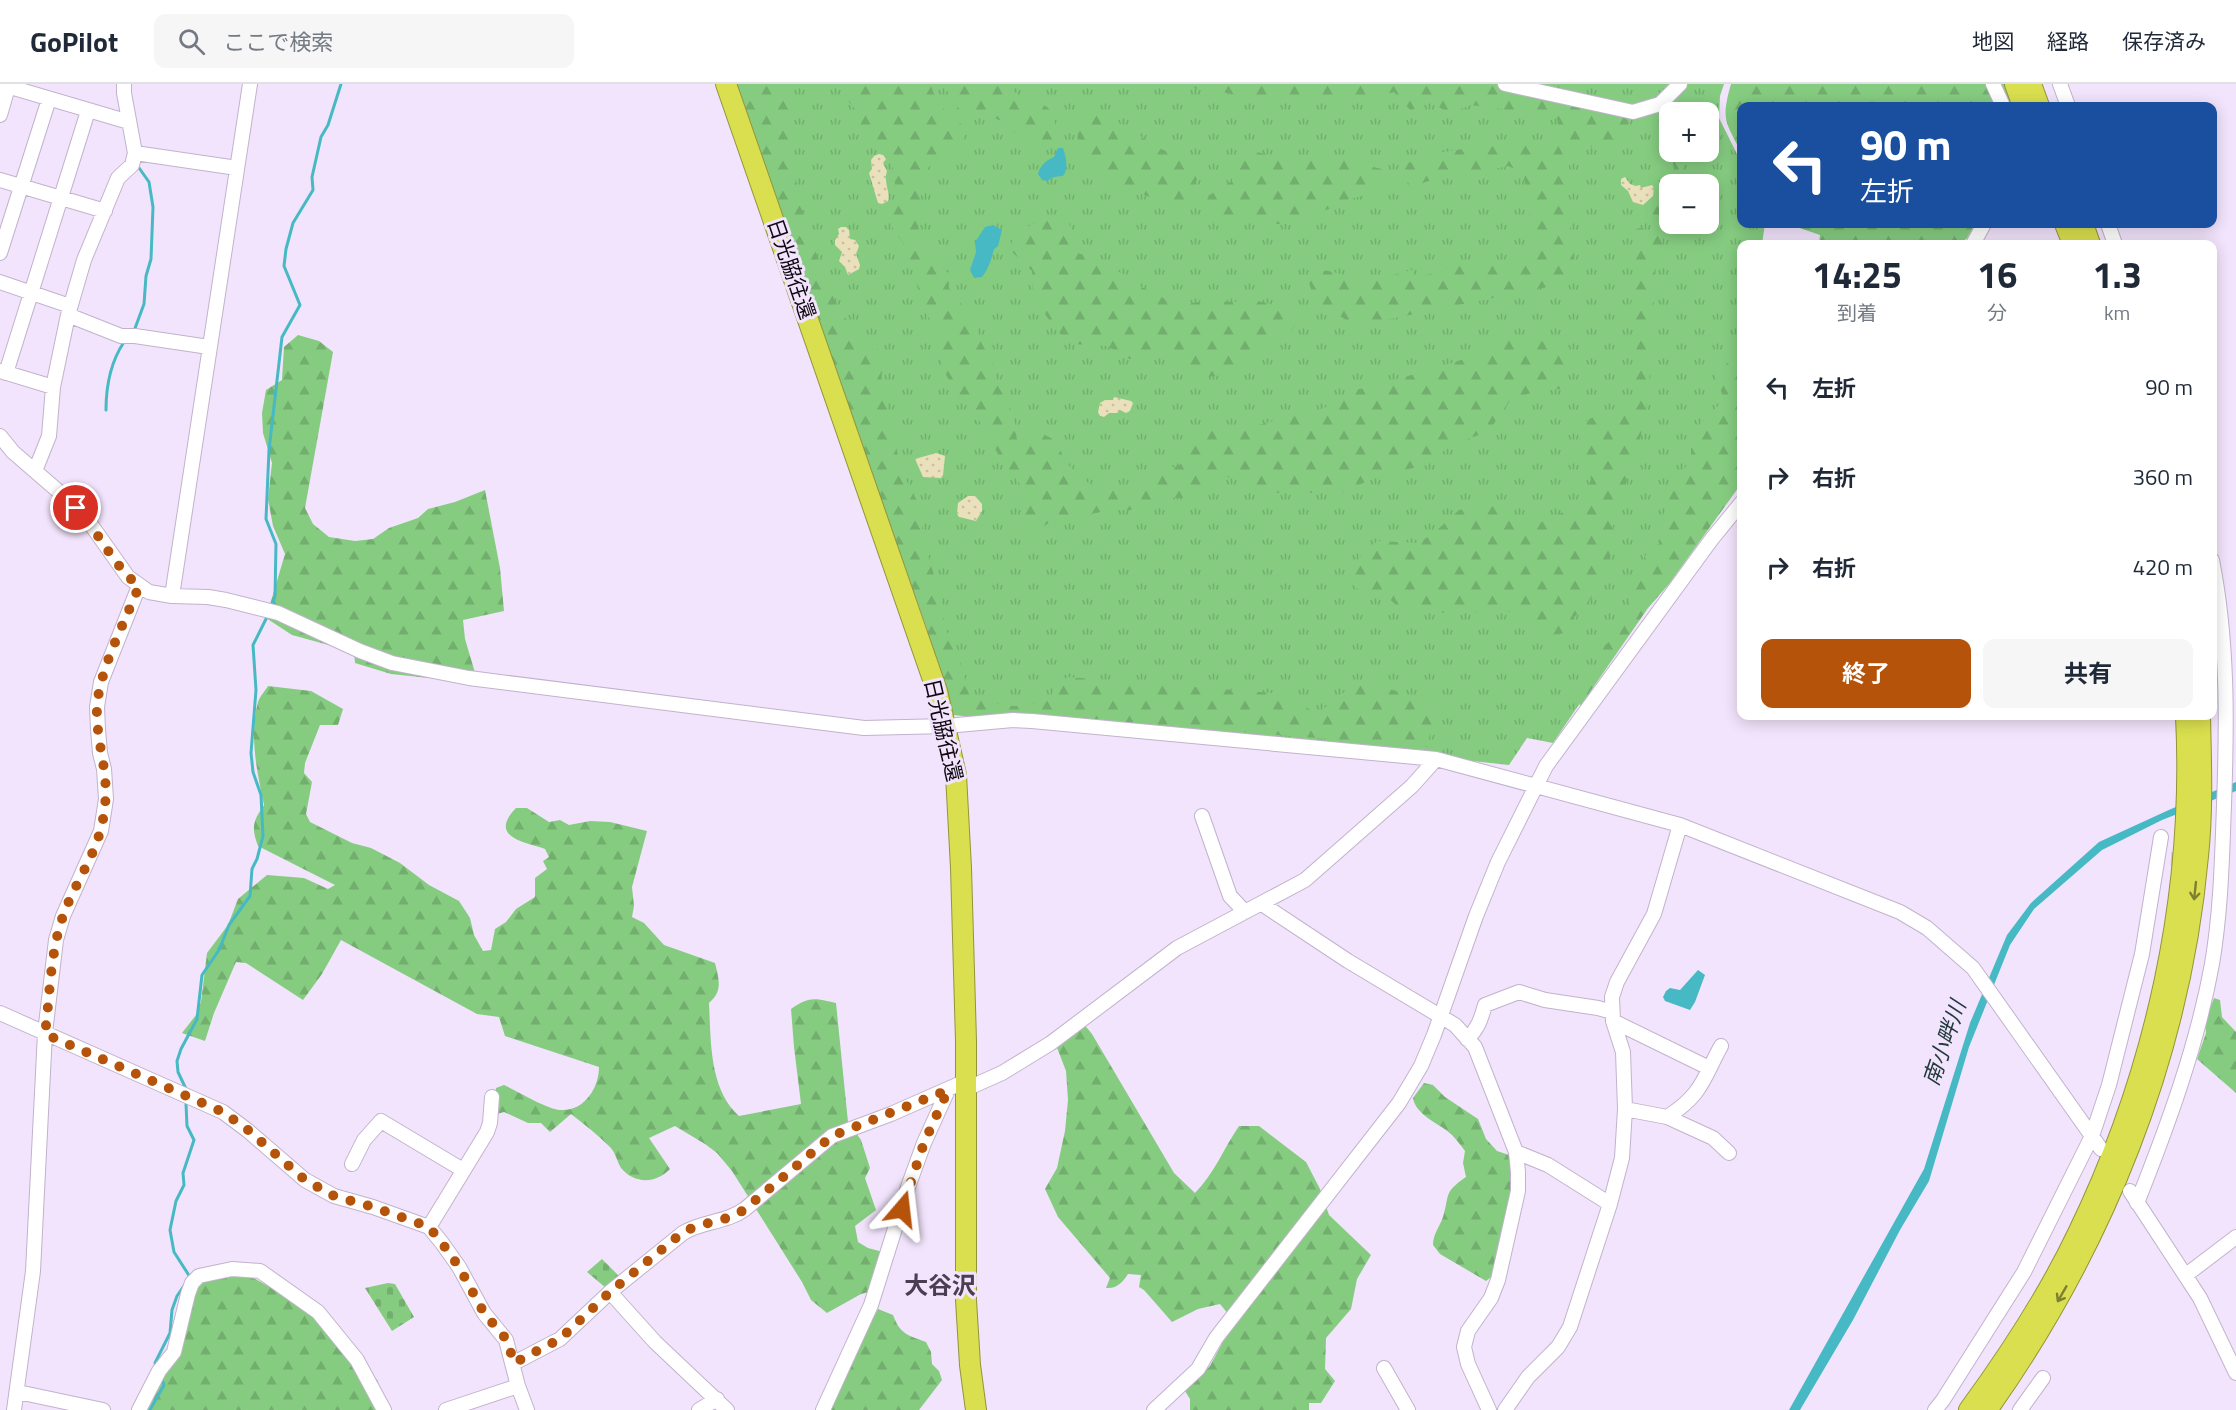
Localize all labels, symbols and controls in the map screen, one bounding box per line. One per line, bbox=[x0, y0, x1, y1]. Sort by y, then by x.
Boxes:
search box bbox=[154, 14, 574, 68]
text: GoPilot bbox=[30, 20, 118, 63]
icon: search bbox=[175, 25, 208, 58]
text: ここで検索 bbox=[223, 25, 333, 59]
text: 地図 bbox=[1972, 25, 2014, 57]
text: 経路 bbox=[2047, 25, 2089, 57]
text: 保存済み bbox=[2122, 25, 2206, 57]
map controls bbox=[1659, 102, 1719, 234]
button: + bbox=[1659, 102, 1719, 162]
text: 90 m bbox=[1860, 112, 1952, 176]
icon: left bbox=[1761, 126, 1839, 204]
text: 左折 bbox=[1860, 170, 1914, 211]
button: − bbox=[1659, 174, 1719, 234]
street label: 日光脇往還 bbox=[760, 214, 824, 324]
text: 14:25 bbox=[1812, 247, 1902, 302]
text: 16 bbox=[1977, 247, 2017, 302]
text: 1.3 bbox=[2092, 247, 2142, 302]
text: 到着 bbox=[1837, 297, 1877, 328]
text: 分 bbox=[1987, 297, 2007, 328]
text: km bbox=[2104, 297, 2130, 328]
text: 90 m bbox=[2145, 370, 2193, 404]
icon: left bbox=[1761, 371, 1794, 404]
text: 左折 bbox=[1812, 371, 1856, 405]
text: 360 m bbox=[2133, 460, 2193, 494]
icon: right bbox=[1761, 461, 1794, 494]
text: 右折 bbox=[1812, 461, 1856, 495]
pin bbox=[50, 482, 101, 533]
icon: arrive bbox=[59, 491, 92, 524]
text: 420 m bbox=[2133, 550, 2193, 584]
icon: right bbox=[1761, 551, 1794, 584]
text: 右折 bbox=[1812, 551, 1856, 585]
button: 終了 bbox=[1761, 639, 1971, 708]
button: 共有 bbox=[1983, 639, 2193, 708]
street label: 日光脇往還 bbox=[917, 675, 971, 785]
one-way arrow bbox=[2189, 881, 2200, 901]
water label: 南小畔川 bbox=[1914, 994, 1975, 1090]
position arrow bbox=[870, 1177, 934, 1241]
district label: 大谷沢 bbox=[904, 1267, 976, 1303]
one-way arrow bbox=[2056, 1284, 2067, 1302]

